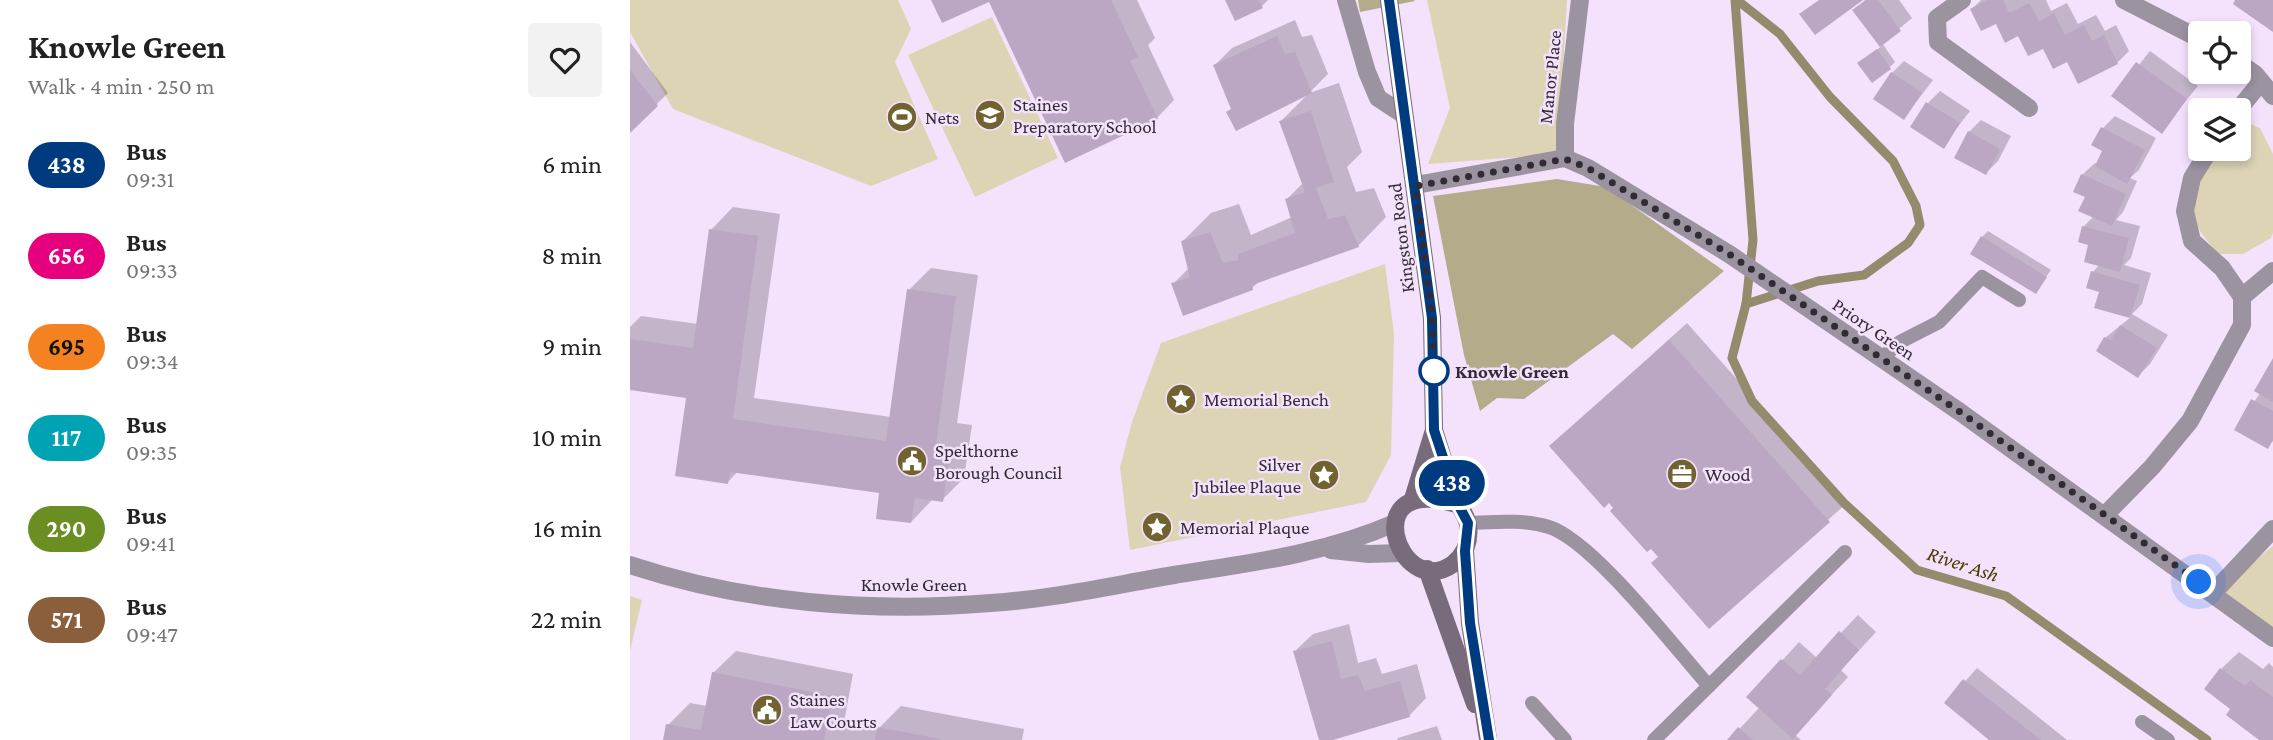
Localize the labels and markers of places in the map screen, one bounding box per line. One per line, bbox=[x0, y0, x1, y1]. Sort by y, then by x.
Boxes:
place label: Staines Preparatory School bbox=[1013, 94, 1157, 137]
school or university icon: Staines Preparatory School bbox=[973, 98, 1007, 132]
sports icon: Nets bbox=[885, 100, 919, 134]
place label: Nets bbox=[925, 107, 959, 128]
marker: Knowle Green bbox=[1419, 356, 1449, 386]
place label: Knowle Green bbox=[1455, 361, 1569, 382]
place icon: Memorial Bench bbox=[1164, 382, 1198, 416]
place label: Memorial Bench bbox=[1204, 389, 1329, 410]
place label: Spelthorne Borough Council bbox=[935, 440, 1062, 483]
public building icon: Spelthorne Borough Council bbox=[895, 444, 929, 478]
place label: Silver Jubilee Plaque bbox=[1192, 454, 1301, 497]
office icon: Wood bbox=[1665, 457, 1699, 491]
place icon: Silver Jubilee Plaque bbox=[1307, 458, 1341, 492]
place label: Wood bbox=[1705, 464, 1751, 485]
place icon: Memorial Plaque bbox=[1140, 510, 1174, 544]
place label: Memorial Plaque bbox=[1180, 517, 1309, 538]
place label: Staines Law Courts bbox=[790, 689, 877, 732]
public building icon: Staines Law Courts bbox=[750, 693, 784, 727]

